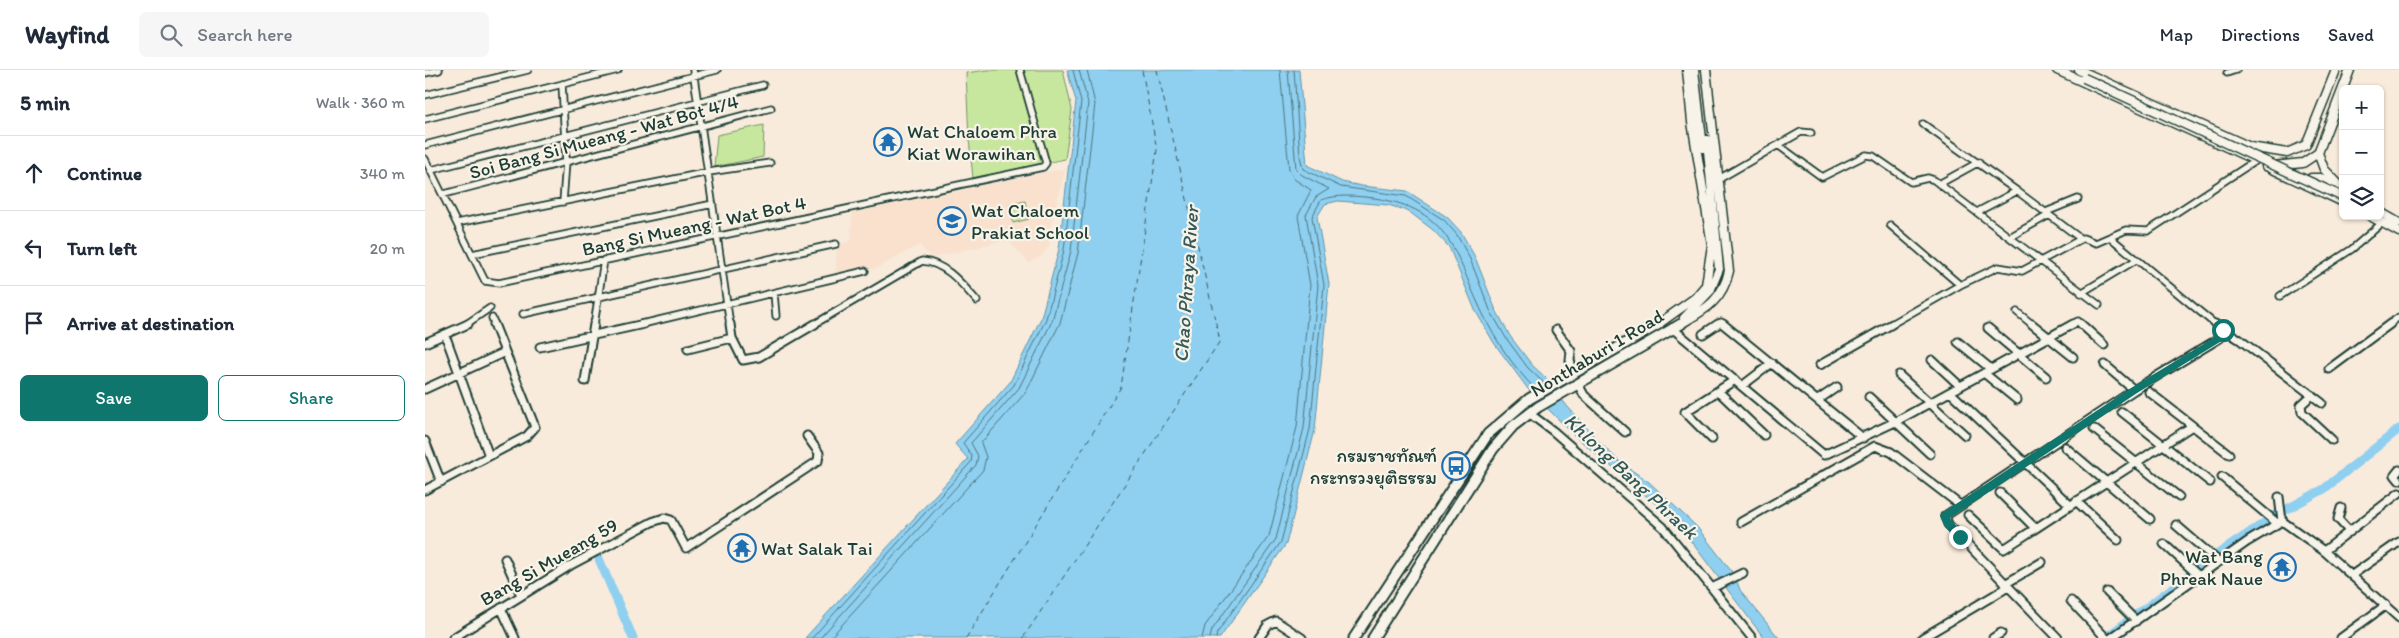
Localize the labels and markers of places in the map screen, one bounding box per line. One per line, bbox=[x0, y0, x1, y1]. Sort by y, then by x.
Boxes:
place label: Wat Chaloem Phra Kiat Worawihan bbox=[907, 120, 1057, 165]
temple icon: Wat Chaloem Phra Kiat Worawihan bbox=[873, 127, 903, 157]
place label: Wat Chaloem Prakiat School bbox=[971, 199, 1090, 244]
school or university icon: Wat Chaloem Prakiat School bbox=[937, 206, 967, 236]
place label: กรมราชทัณฑ์ กระทรวงยุติธรรม bbox=[1310, 444, 1437, 490]
bus stop icon: กรมราชทัณฑ์ กระทรวงยุติธรรม bbox=[1441, 451, 1471, 481]
temple icon: Wat Salak Tai bbox=[727, 533, 757, 563]
place label: Wat Salak Tai bbox=[761, 537, 873, 560]
place label: Wat Bang Phreak Naue bbox=[2160, 545, 2263, 590]
temple icon: Wat Bang Phreak Naue bbox=[2267, 552, 2297, 582]

